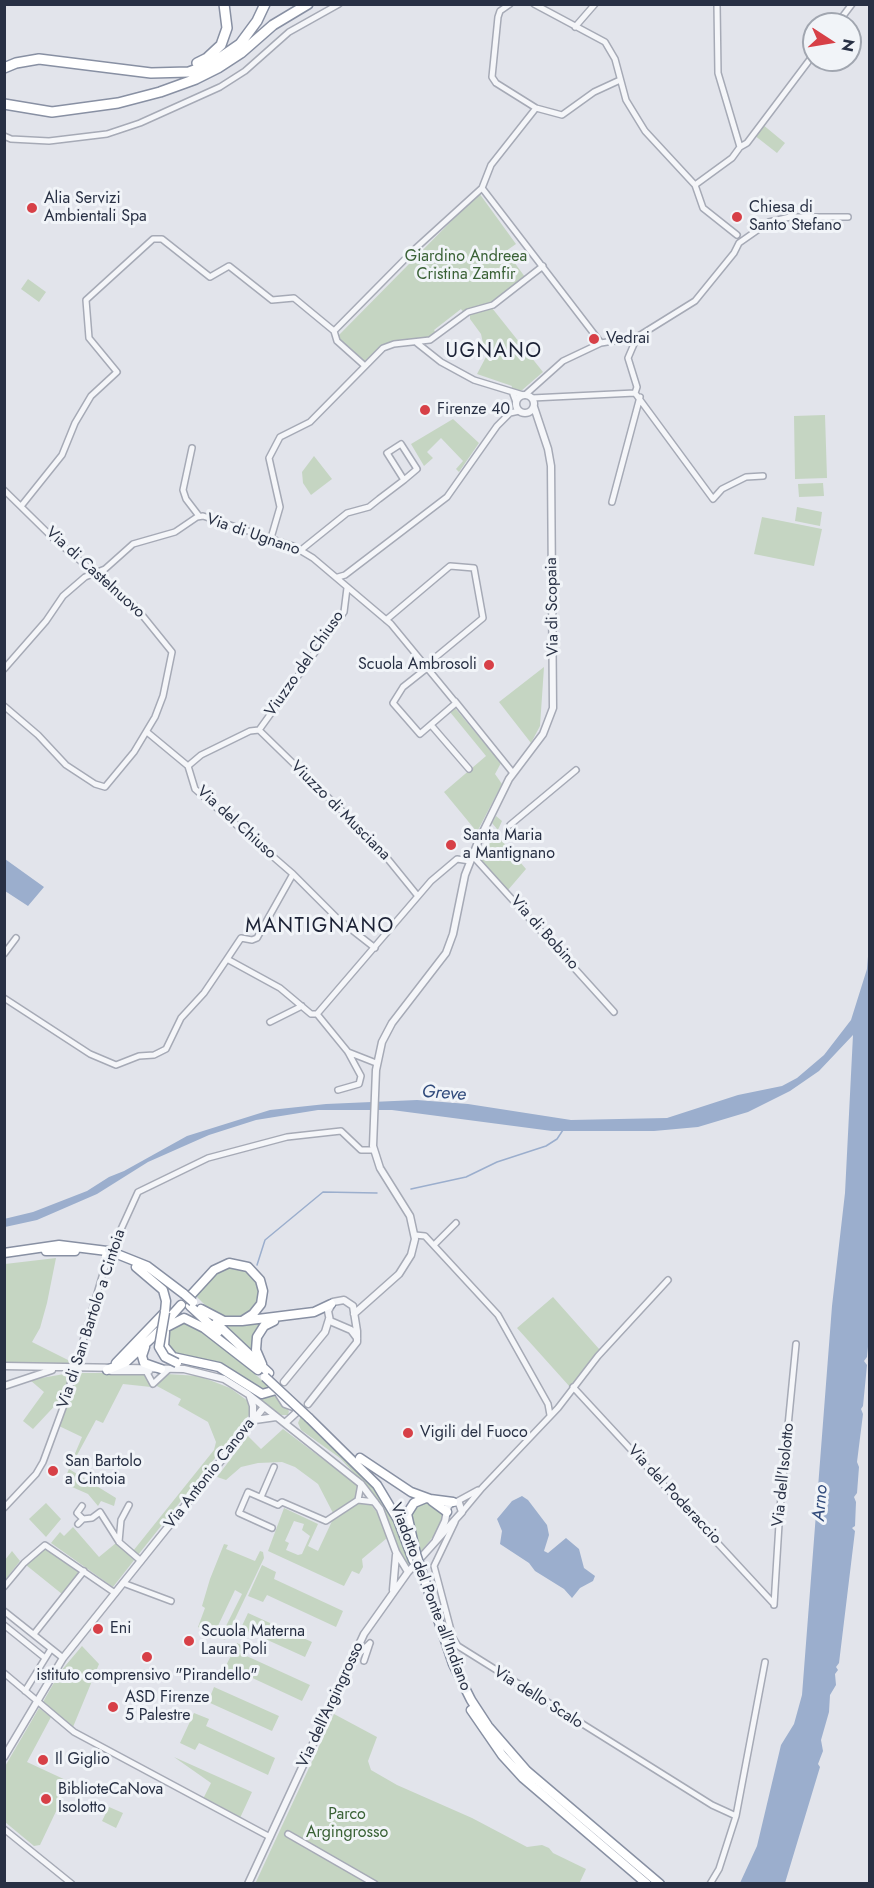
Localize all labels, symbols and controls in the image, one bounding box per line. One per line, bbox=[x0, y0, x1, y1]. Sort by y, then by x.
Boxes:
north arrow bbox=[802, 12, 862, 72]
text: N bbox=[836, 37, 861, 54]
place label: Alia Servizi Ambientali Spa bbox=[44, 189, 147, 227]
place label: Chiesa di Santo Stefano bbox=[749, 198, 841, 236]
marker: Alia Servizi Ambientali Spa bbox=[25, 201, 39, 215]
marker: Chiesa di Santo Stefano bbox=[730, 210, 744, 224]
park label: Giardino Andreea Cristina Zamfir bbox=[405, 247, 527, 285]
place label: Vedrai bbox=[606, 329, 650, 349]
marker: Vedrai bbox=[587, 332, 601, 346]
district label: UGNANO bbox=[445, 340, 543, 364]
place label: Firenze 40 bbox=[437, 400, 510, 420]
marker: Firenze 40 bbox=[418, 403, 432, 417]
street label: Via di Ugnano bbox=[204, 510, 302, 560]
street label: Via di Castelnuovo bbox=[41, 523, 149, 623]
street label: Via di Scopaia bbox=[543, 557, 563, 657]
street label: Viuzzo del Chiuso bbox=[261, 607, 349, 721]
place label: Scuola Ambrosoli bbox=[358, 655, 477, 675]
marker: Scuola Ambrosoli bbox=[482, 658, 496, 672]
street label: Viuzzo di Musciana bbox=[286, 757, 394, 865]
street label: Via del Chiuso bbox=[192, 782, 280, 864]
place label: Santa Maria a Mantignano bbox=[463, 826, 555, 864]
marker: Santa Maria a Mantignano bbox=[444, 838, 458, 852]
street label: Via di Bobino bbox=[506, 892, 582, 974]
district label: MANTIGNANO bbox=[245, 915, 395, 939]
water label: Greve bbox=[421, 1082, 467, 1106]
street label: Via di San Bartolo a Cintoia bbox=[54, 1227, 130, 1411]
street label: Via Antonio Canova bbox=[161, 1415, 259, 1533]
street label: Via dell'Isolotto bbox=[769, 1422, 799, 1528]
place label: Vigili del Fuoco bbox=[420, 1423, 528, 1443]
marker: Vigili del Fuoco bbox=[401, 1426, 415, 1440]
street label: Via del Poderaccio bbox=[623, 1441, 725, 1549]
place label: San Bartolo a Cintoia bbox=[65, 1452, 142, 1490]
marker: San Bartolo a Cintoia bbox=[46, 1464, 60, 1478]
water label: Arno bbox=[809, 1484, 833, 1522]
street label: Viadotto del Ponte all'Indiano bbox=[385, 1500, 475, 1694]
place label: Eni bbox=[110, 1619, 131, 1639]
marker: Eni bbox=[91, 1622, 105, 1636]
place label: Scuola Materna Laura Poli bbox=[201, 1622, 305, 1660]
marker: Scuola Materna Laura Poli bbox=[182, 1634, 196, 1648]
street label: Via dell'Argingrosso bbox=[293, 1639, 369, 1771]
marker: istituto comprensivo "Pirandello" bbox=[140, 1650, 154, 1664]
street label: Via dello Scalo bbox=[490, 1663, 586, 1733]
place label: istituto comprensivo "Pirandello" bbox=[36, 1666, 258, 1686]
place label: ASD Firenze 5 Palestre bbox=[125, 1688, 209, 1726]
marker: ASD Firenze 5 Palestre bbox=[106, 1700, 120, 1714]
place label: Il Giglio bbox=[55, 1750, 110, 1770]
marker: Il Giglio bbox=[36, 1753, 50, 1767]
place label: BiblioteCaNova Isolotto bbox=[58, 1780, 163, 1818]
marker: BiblioteCaNova Isolotto bbox=[39, 1792, 53, 1806]
park label: Parco Argingrosso bbox=[306, 1805, 388, 1843]

